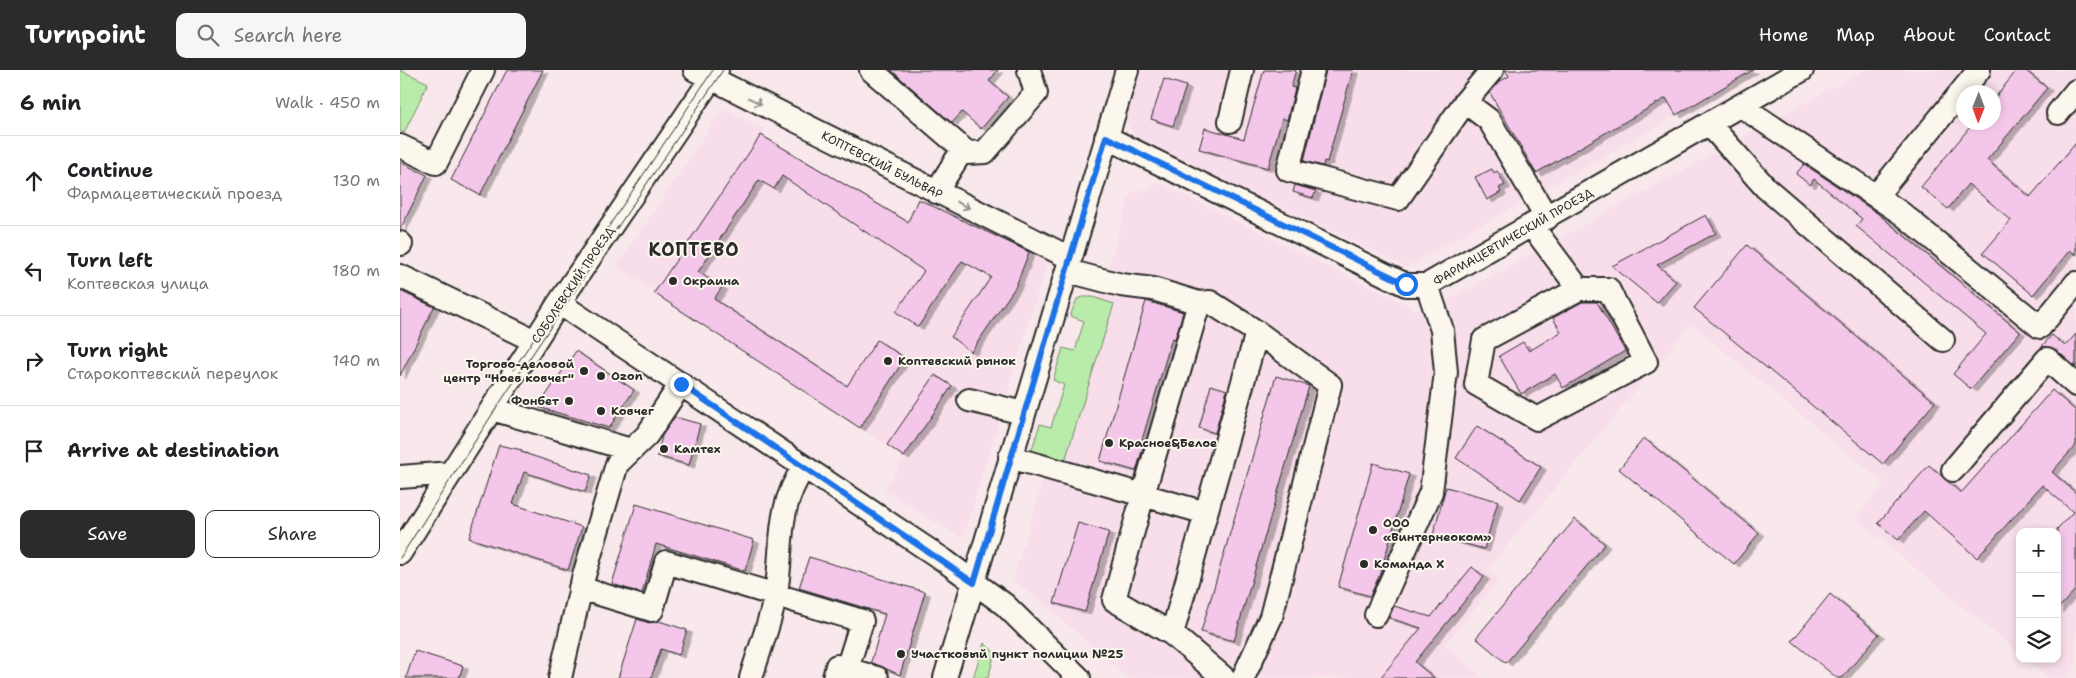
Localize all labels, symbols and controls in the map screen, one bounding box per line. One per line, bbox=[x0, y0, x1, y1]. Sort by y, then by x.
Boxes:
search box bbox=[176, 13, 526, 58]
text: Turnpoint bbox=[25, 19, 146, 51]
icon: search bbox=[194, 21, 222, 49]
text: Search here bbox=[234, 23, 342, 48]
text: Home bbox=[1759, 23, 1808, 47]
text: Map bbox=[1836, 23, 1875, 47]
text: About bbox=[1903, 23, 1956, 47]
text: Contact bbox=[1984, 23, 2051, 47]
north arrow bbox=[1956, 85, 2001, 130]
text: 6 min bbox=[20, 89, 81, 117]
text: Walk · 450 m bbox=[275, 92, 380, 113]
one-way arrow bbox=[747, 97, 762, 106]
street label: КОПТЕВСКИЙ БУЛЬВАР bbox=[819, 127, 945, 203]
text: Continue bbox=[67, 158, 153, 183]
icon: ahead bbox=[20, 167, 48, 195]
text: 130 m bbox=[333, 170, 380, 191]
text: Фармацевтический проезд bbox=[67, 183, 282, 204]
street label: ФАРМАЦЕВТИЧЕСКИЙ ПРОЕЗД bbox=[1430, 185, 1596, 289]
one-way arrow bbox=[955, 200, 970, 210]
street label: СОБОЛЕВСКИЙ ПРОЕЗД bbox=[528, 224, 618, 346]
district label: КОПТЕВО bbox=[648, 238, 740, 262]
text: Turn left bbox=[67, 248, 153, 273]
icon: left bbox=[20, 257, 48, 285]
text: 180 m bbox=[332, 260, 380, 281]
text: Коптевская улица bbox=[67, 273, 209, 294]
place label: Окраина bbox=[683, 273, 740, 289]
route start bbox=[1395, 273, 1418, 296]
marker: Окраина bbox=[667, 275, 679, 287]
text: Turn right bbox=[67, 338, 168, 363]
icon: right bbox=[20, 347, 48, 375]
text: 140 m bbox=[333, 350, 380, 371]
place label: Коптевский рынок bbox=[898, 353, 1016, 369]
marker: Коптевский рынок bbox=[882, 355, 894, 367]
place label: Торгово-деловой центр "Ноев ковчег" bbox=[443, 356, 575, 386]
text: Старокоптевский переулок bbox=[67, 363, 278, 384]
marker: Торгово-деловой центр "Ноев ковчег" bbox=[578, 365, 590, 377]
place label: Ozon bbox=[611, 368, 643, 384]
marker: Ozon bbox=[595, 370, 607, 382]
route end bbox=[670, 373, 693, 396]
place label: Фонбет bbox=[511, 393, 560, 409]
marker: Фонбет bbox=[563, 395, 575, 407]
place label: Ковчег bbox=[611, 403, 655, 419]
marker: Ковчег bbox=[595, 405, 607, 417]
place label: Красное&Белое bbox=[1119, 435, 1217, 451]
icon: arrive bbox=[20, 437, 48, 465]
marker: Красное&Белое bbox=[1103, 437, 1115, 449]
text: Arrive at destination bbox=[67, 438, 279, 463]
place label: Камтех bbox=[674, 441, 721, 457]
marker: Камтех bbox=[658, 443, 670, 455]
button: Save bbox=[20, 510, 195, 558]
button: Share bbox=[205, 510, 380, 558]
place label: ООО «Винтернеоком» bbox=[1383, 515, 1491, 545]
marker: ООО «Винтернеоком» bbox=[1367, 524, 1379, 536]
map controls bbox=[2016, 528, 2061, 663]
button: + bbox=[2016, 528, 2061, 573]
place label: Команда Х bbox=[1374, 556, 1444, 572]
marker: Команда Х bbox=[1358, 558, 1370, 570]
button: − bbox=[2016, 573, 2061, 618]
button: layers bbox=[2016, 618, 2061, 663]
place label: Участковый пункт полиции №25 bbox=[911, 646, 1123, 662]
marker: Участковый пункт полиции №25 bbox=[895, 648, 907, 660]

